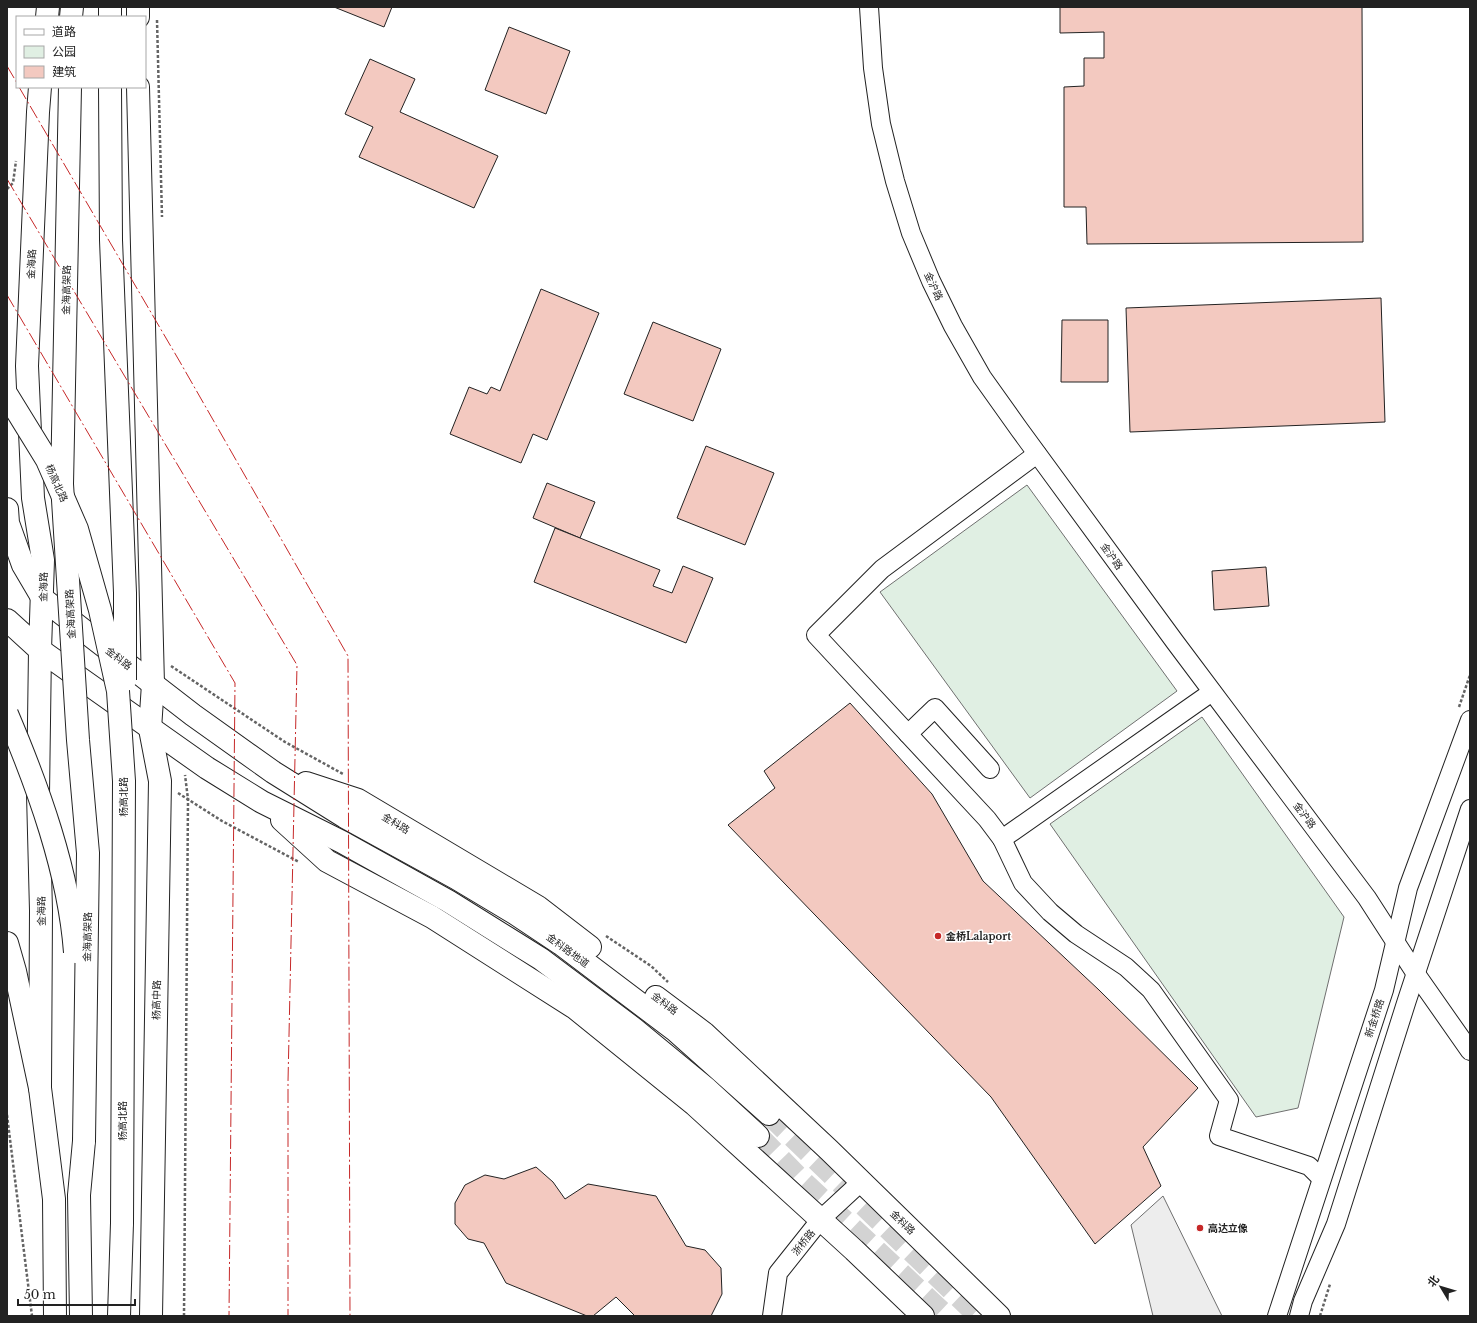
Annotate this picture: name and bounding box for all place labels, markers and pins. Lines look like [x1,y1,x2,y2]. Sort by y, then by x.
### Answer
place label: 金桥Lalaport [945,930,1011,943]
marker: 金桥Lalaport [933,931,943,941]
place label: 高达立像 [1208,1222,1248,1235]
marker: 高达立像 [1195,1223,1205,1233]

